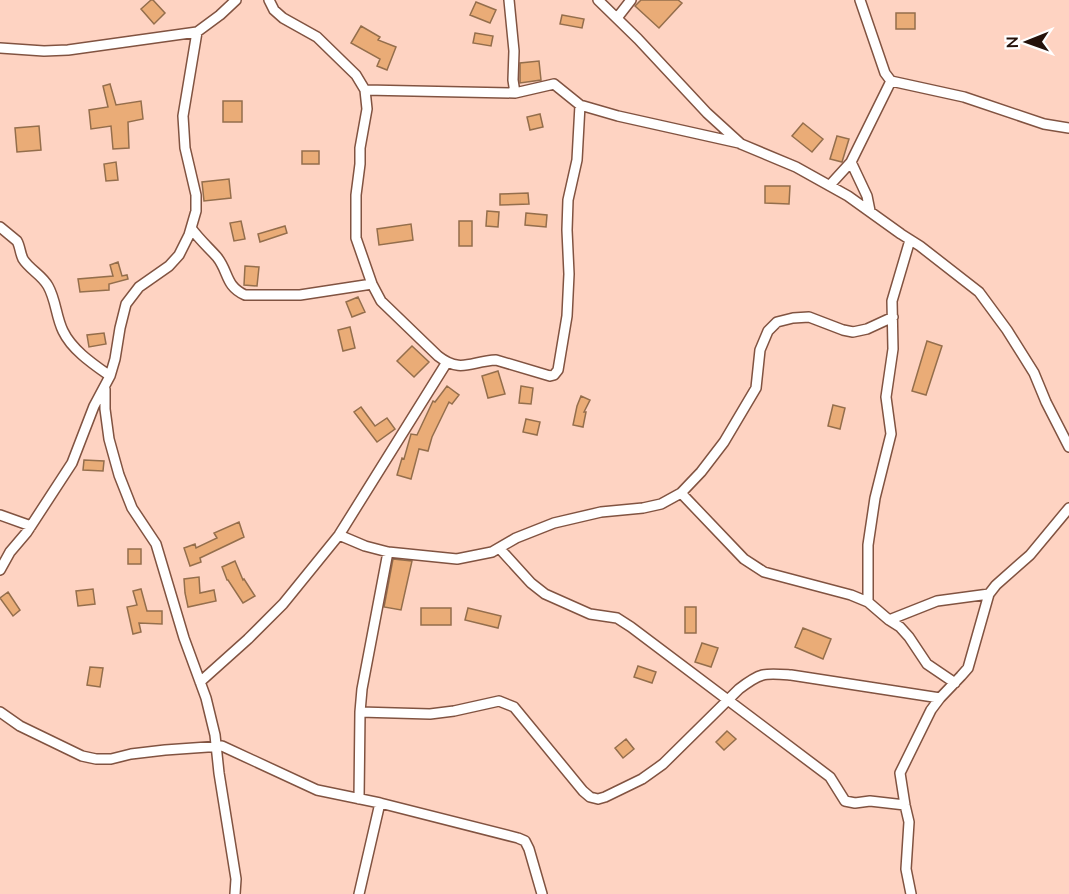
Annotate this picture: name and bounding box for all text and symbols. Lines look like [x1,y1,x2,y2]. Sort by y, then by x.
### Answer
north arrow [997,12,1057,72]
text: N [1002,36,1022,48]

